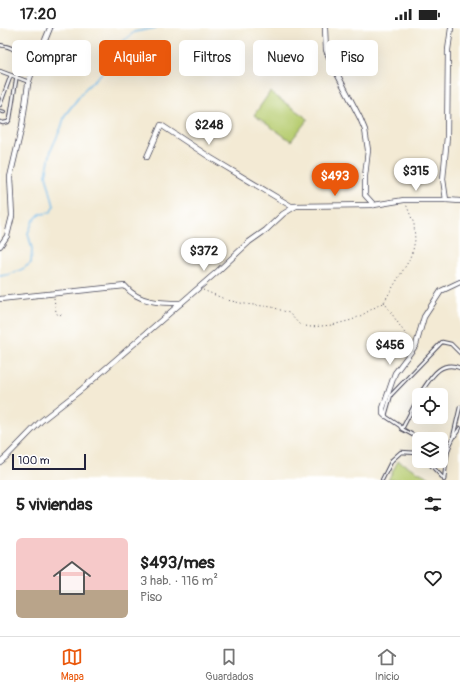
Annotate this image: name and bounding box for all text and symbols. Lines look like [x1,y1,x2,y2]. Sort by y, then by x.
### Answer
text: 17:20 [20,5,56,24]
chip: Comprar [12,40,91,76]
chip: Alquilar [99,40,171,76]
chip: Filtros [179,40,245,76]
chip: Nuevo [253,40,318,76]
chip: Piso [326,40,378,76]
pin: $248 [185,112,233,146]
text: $248 [195,117,223,133]
pin: $315 [392,158,440,192]
pin: $493 [311,163,359,197]
text: $315 [403,163,429,179]
text: $493 [321,168,349,184]
pin: $372 [180,238,228,272]
text: $372 [190,243,218,259]
pin: $456 [366,332,414,366]
text: $456 [375,337,405,353]
map controls [412,388,448,468]
button: locate [412,388,448,424]
button: layers [412,432,448,468]
scale bar [12,452,86,471]
text: 100 m [18,454,49,467]
icon: filters [422,493,444,515]
text: 5 viviendas [16,494,92,515]
text: $493/mes [140,552,215,573]
icon: home [48,554,96,602]
icon: heart [422,567,444,589]
text: 3 hab. · 116 m² [140,573,218,589]
text: Piso [140,589,162,605]
tab: Mapa [61,646,84,683]
tab: Guardados [205,646,253,683]
tab: Inicio [375,646,399,683]

